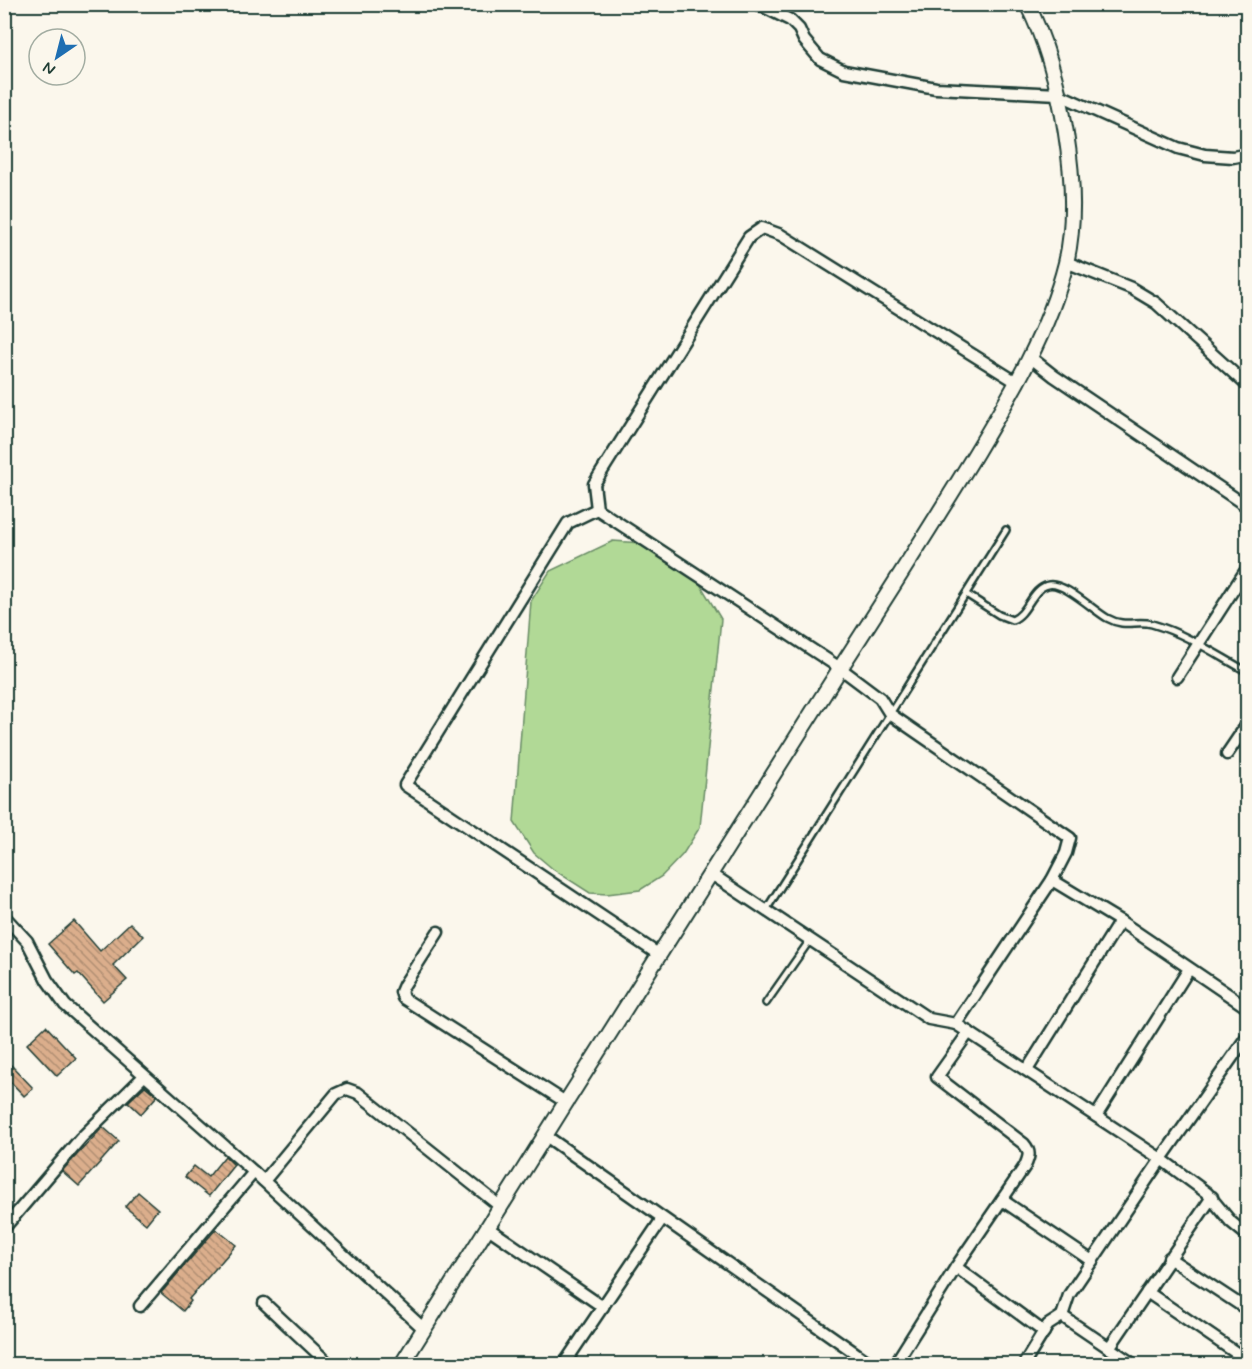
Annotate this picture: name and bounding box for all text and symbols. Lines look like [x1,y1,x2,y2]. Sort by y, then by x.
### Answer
north arrow [27,27,87,87]
text: N [39,56,60,80]

